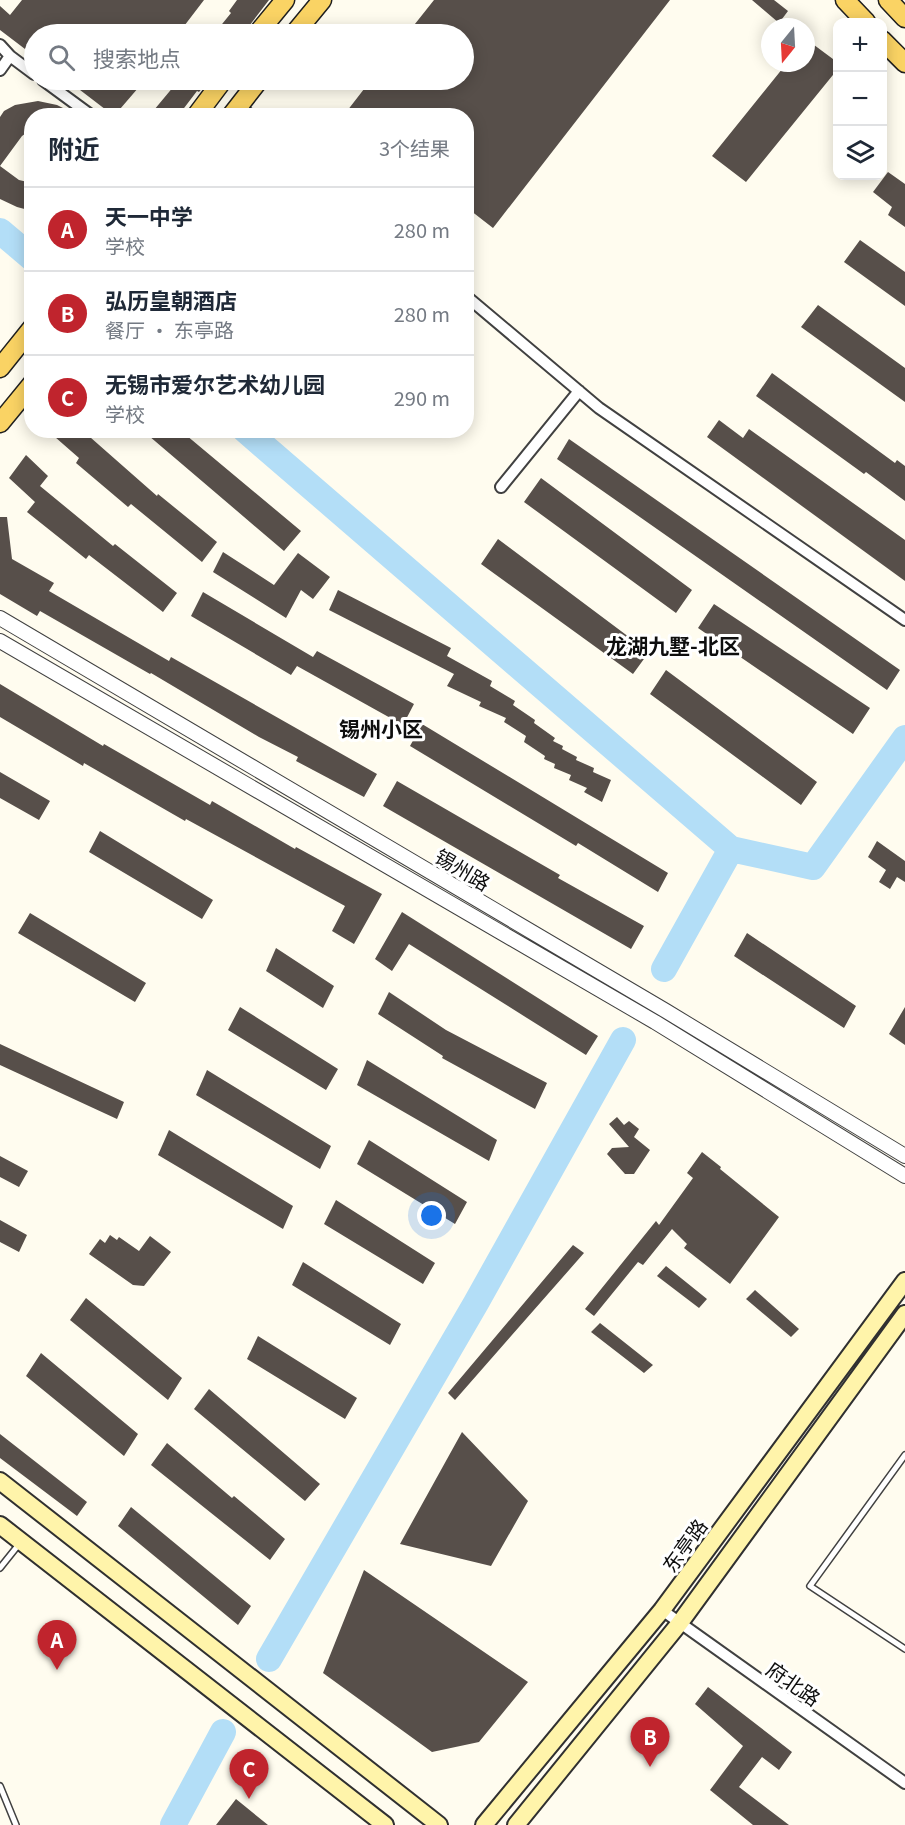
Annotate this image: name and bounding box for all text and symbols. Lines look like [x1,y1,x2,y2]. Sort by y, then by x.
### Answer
north arrow [761,18,815,72]
map controls [833,18,887,180]
button: + [833,18,887,72]
search box [24,24,474,90]
icon: search [45,41,78,74]
text: 搜索地点 [93,41,181,73]
button: − [833,72,887,126]
button: layers [833,126,887,180]
text: 附近 [48,129,100,166]
text: 3个结果 [379,133,450,162]
text: 天一中学 [105,199,193,231]
text: A [61,215,74,244]
text: 280 m [394,215,450,244]
text: 学校 [105,231,145,260]
text: 弘历皇朝酒店 [105,283,237,315]
text: B [61,299,74,328]
text: 280 m [394,299,450,328]
text: 餐厅 · 东亭路 [105,315,234,344]
text: 无锡市爱尔艺术幼儿园 [105,367,325,399]
text: C [61,383,74,412]
text: 290 m [394,383,450,412]
text: 学校 [105,399,145,428]
district label: 龙湖九墅-北区 [606,630,740,660]
district label: 锡州小区 [339,713,423,743]
street label: 锡州路 [430,841,496,897]
your location [417,1201,446,1230]
street label: 东亭路 [655,1512,713,1578]
pin: A [38,1620,76,1670]
street label: 府北路 [761,1654,827,1712]
pin: B [630,1718,670,1767]
pin: C [230,1750,268,1799]

